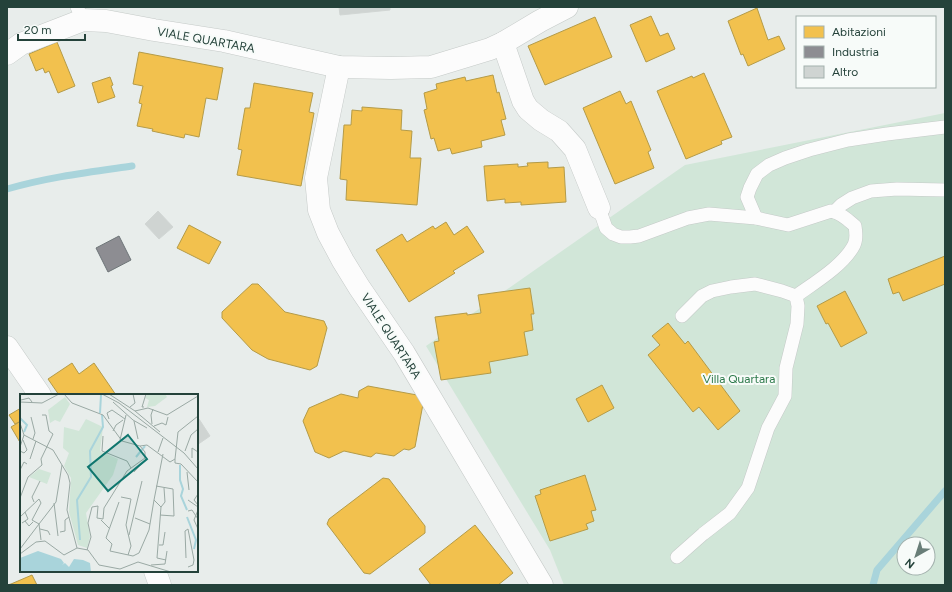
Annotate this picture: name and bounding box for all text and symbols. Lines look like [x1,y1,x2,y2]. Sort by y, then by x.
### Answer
scale bar [18,16,85,42]
legend [796,16,936,88]
text: 20 m [24,23,52,37]
street label: VIALE QUARTARA [156,25,256,55]
text: Abitazioni [832,25,886,39]
text: Industria [832,45,879,59]
text: Altro [832,65,858,79]
street label: VIALE QUARTARA [358,291,424,381]
park label: Villa Quartara [703,372,775,386]
inset map [20,394,198,572]
north arrow [896,536,936,576]
text: N [903,556,917,571]

